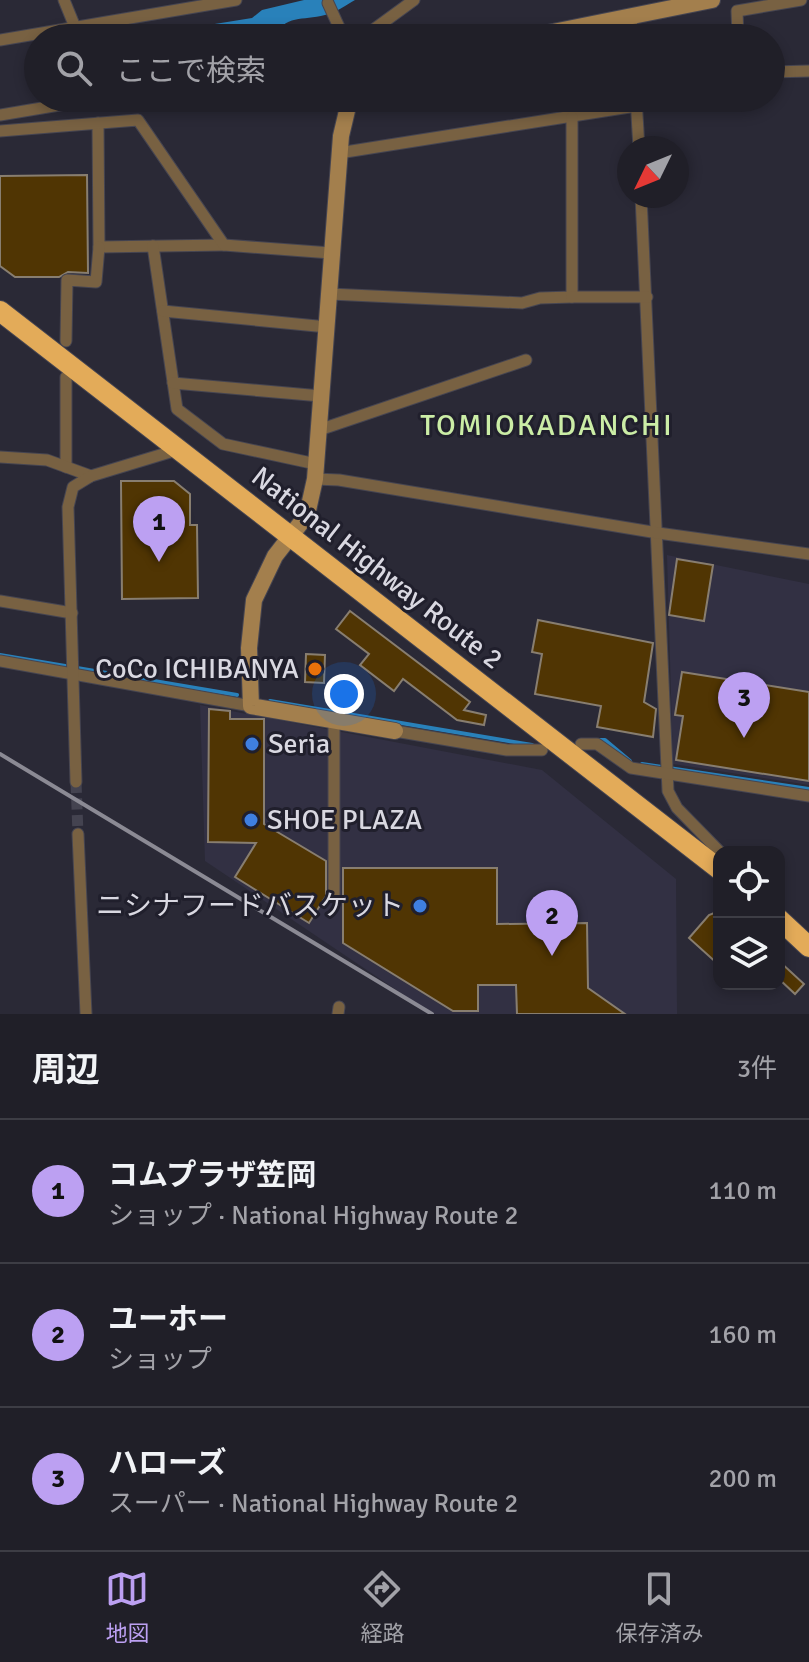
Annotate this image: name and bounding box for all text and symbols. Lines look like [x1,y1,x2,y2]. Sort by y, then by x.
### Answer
search box [24,24,785,112]
icon: search [52,46,96,90]
text: ここで検索 [116,53,266,90]
north arrow [617,136,689,208]
district label: TOMIOKADANCHI [420,407,674,444]
street label: National Highway Route 2 [245,459,509,677]
pin: 1 [133,496,185,562]
place label: CoCo ICHIBANYA [95,652,299,686]
marker: CoCo ICHIBANYA [306,660,324,678]
pin: 3 [718,672,770,738]
your location [324,674,364,714]
place label: Seria [268,727,330,761]
marker: Seria [243,735,261,753]
place label: SHOE PLAZA [267,803,422,837]
marker: SHOE PLAZA [242,811,260,829]
map controls [713,846,785,990]
button: locate [713,846,785,918]
place label: ニシナフードバスケット [96,889,404,923]
pin: 2 [526,890,578,956]
marker: ニシナフードバスケット [411,897,429,915]
button: layers [713,918,785,990]
text: 周辺 [32,1049,100,1091]
text: 3件 [737,1053,777,1085]
text: コムプラザ笠岡 [108,1157,316,1194]
text: 1 [51,1175,65,1207]
text: 110 m [708,1175,777,1207]
text: ショップ · National Highway Route 2 [108,1200,519,1232]
text: ユーホー [108,1301,228,1338]
text: 2 [51,1319,65,1351]
text: 160 m [708,1319,777,1351]
text: ショップ [108,1344,212,1376]
text: ハローズ [108,1445,227,1482]
text: 3 [51,1463,65,1495]
text: 200 m [708,1463,777,1495]
text: スーパー · National Highway Route 2 [108,1488,518,1520]
tab: 地図 [105,1567,150,1647]
tab: 経路 [360,1567,405,1647]
tab: 保存済み [615,1567,704,1647]

